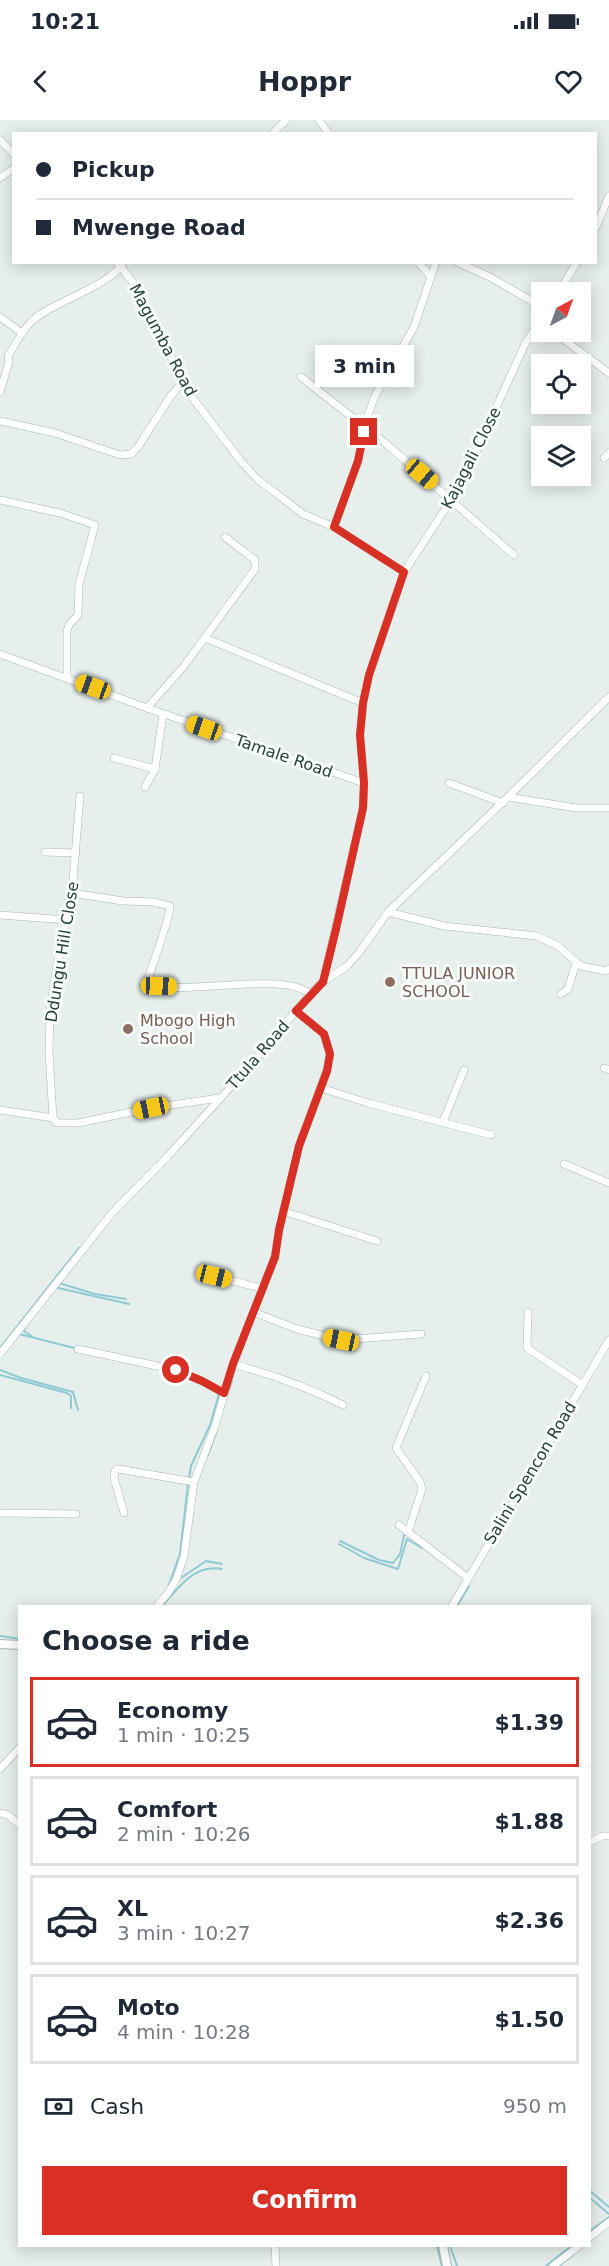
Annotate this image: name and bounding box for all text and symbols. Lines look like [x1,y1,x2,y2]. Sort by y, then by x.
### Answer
text: 10:21 [30,9,100,34]
icon: back [24,65,57,98]
icon: heart [552,65,585,98]
text: Hoppr [258,66,351,97]
text: Pickup [72,157,155,182]
text: Mwenge Road [72,215,246,240]
street label: Magumba Road [125,280,201,400]
north arrow [531,282,591,342]
map controls [531,282,591,486]
callout: 3 min [314,345,413,387]
text: 3 min [333,354,396,378]
button: locate [531,354,591,414]
street label: Kajagali Close [437,404,505,512]
route end [350,418,377,445]
button: layers [531,426,591,486]
car [402,456,442,492]
car [73,672,113,702]
car [184,714,224,742]
street label: Tamale Road [232,730,335,782]
street label: Ddungu Hill Close [41,880,83,1024]
place label: TTULA JUNIOR SCHOOL [401,964,515,1001]
marker: TTULA JUNIOR SCHOOL [383,975,397,989]
car [141,976,177,996]
place label: Mbogo High School [140,1011,236,1048]
street label: Ttula Road [222,1016,293,1094]
marker: Mbogo High School [121,1022,135,1036]
car [132,1095,170,1121]
car [194,1263,234,1289]
car [322,1327,360,1353]
route start [162,1356,189,1383]
street label: Salini Spencon Road [480,1398,580,1548]
text: Choose a ride [42,1625,250,1656]
icon: car [45,1695,99,1749]
text: Economy [117,1698,228,1723]
text: $1.39 [494,1710,564,1735]
text: 1 min · 10:25 [117,1723,251,1747]
icon: car [45,1794,99,1848]
text: Comfort [117,1797,217,1822]
text: $1.88 [494,1809,564,1834]
text: 2 min · 10:26 [117,1822,251,1846]
icon: car [45,1893,99,1947]
text: XL [117,1896,148,1921]
text: $2.36 [494,1908,564,1933]
text: 3 min · 10:27 [117,1921,251,1945]
icon: car [45,1992,99,2046]
text: Moto [117,1995,180,2020]
text: $1.50 [494,2007,564,2032]
text: 4 min · 10:28 [117,2020,251,2044]
icon: cash [42,2090,75,2123]
text: Cash [90,2094,144,2119]
text: 950 m [503,2094,567,2118]
button: Confirm [42,2166,567,2235]

